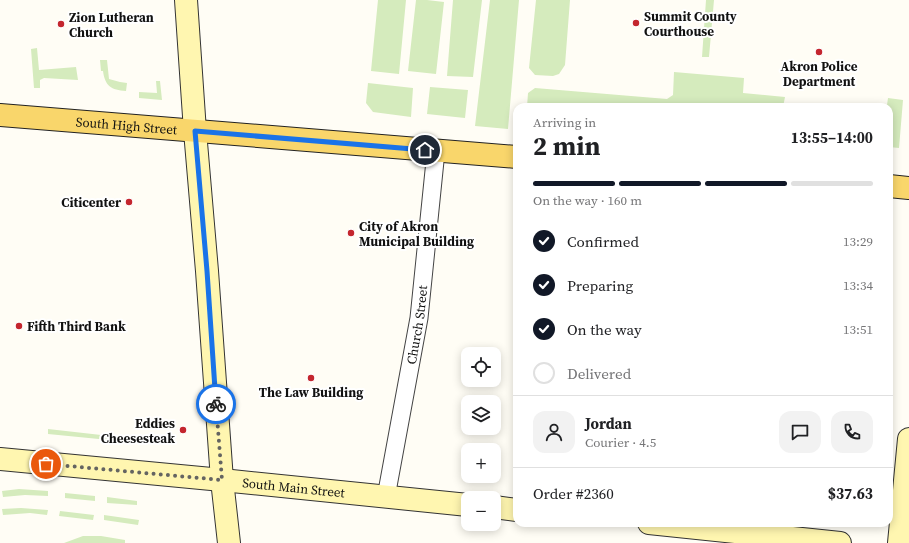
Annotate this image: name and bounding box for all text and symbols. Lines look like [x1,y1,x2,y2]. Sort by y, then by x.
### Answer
place label: Summit County Courthouse [644,8,737,40]
place label: Zion Lutheran Church [69,9,154,41]
marker: Summit County Courthouse [631,18,641,28]
marker: Zion Lutheran Church [56,19,66,29]
marker: Akron Police Department [814,47,824,57]
place label: Akron Police Department [780,58,858,90]
street label: South High Street [75,113,179,138]
text: Arriving in [533,114,596,131]
text: 13:55–14:00 [791,127,873,148]
text: 2 min [533,128,600,164]
pin [408,133,442,167]
icon: home [414,139,436,161]
text: On the way · 160 m [533,192,642,209]
place label: Citicenter [61,194,122,211]
marker: Citicenter [124,197,134,207]
place label: City of Akron Municipal Building [359,218,474,250]
marker: City of Akron Municipal Building [346,228,356,238]
icon: check [533,230,555,252]
text: Confirmed [567,231,639,252]
text: 13:29 [843,233,873,250]
icon: check [533,274,555,296]
text: Preparing [567,275,633,296]
text: 13:34 [843,277,873,294]
street label: Church Street [402,284,431,366]
place label: Fifth Third Bank [27,318,126,335]
icon: check [533,318,555,340]
text: On the way [567,319,642,340]
marker: Fifth Third Bank [14,321,24,331]
text: 13:51 [843,321,873,338]
map controls [461,347,501,531]
button: locate [461,347,501,387]
text: Delivered [567,363,631,384]
marker: The Law Building [306,373,316,383]
courier [196,384,236,424]
place label: The Law Building [259,384,363,401]
icon: bike [205,393,227,415]
button: layers [461,395,501,435]
button: person [533,411,575,453]
button: chat [779,411,821,453]
button: phone [831,411,873,453]
text: Jordan [585,413,632,434]
place label: Eddies Cheesesteak [101,415,175,447]
marker: Eddies Cheesesteak [178,425,188,435]
text: Courier · 4.5 [585,434,656,451]
button: + [461,443,501,483]
pin [29,447,63,481]
icon: bag [35,453,57,475]
street label: South Main Street [242,474,346,501]
text: Order #2360 [533,483,614,504]
text: $37.63 [828,483,873,504]
button: − [461,491,501,531]

